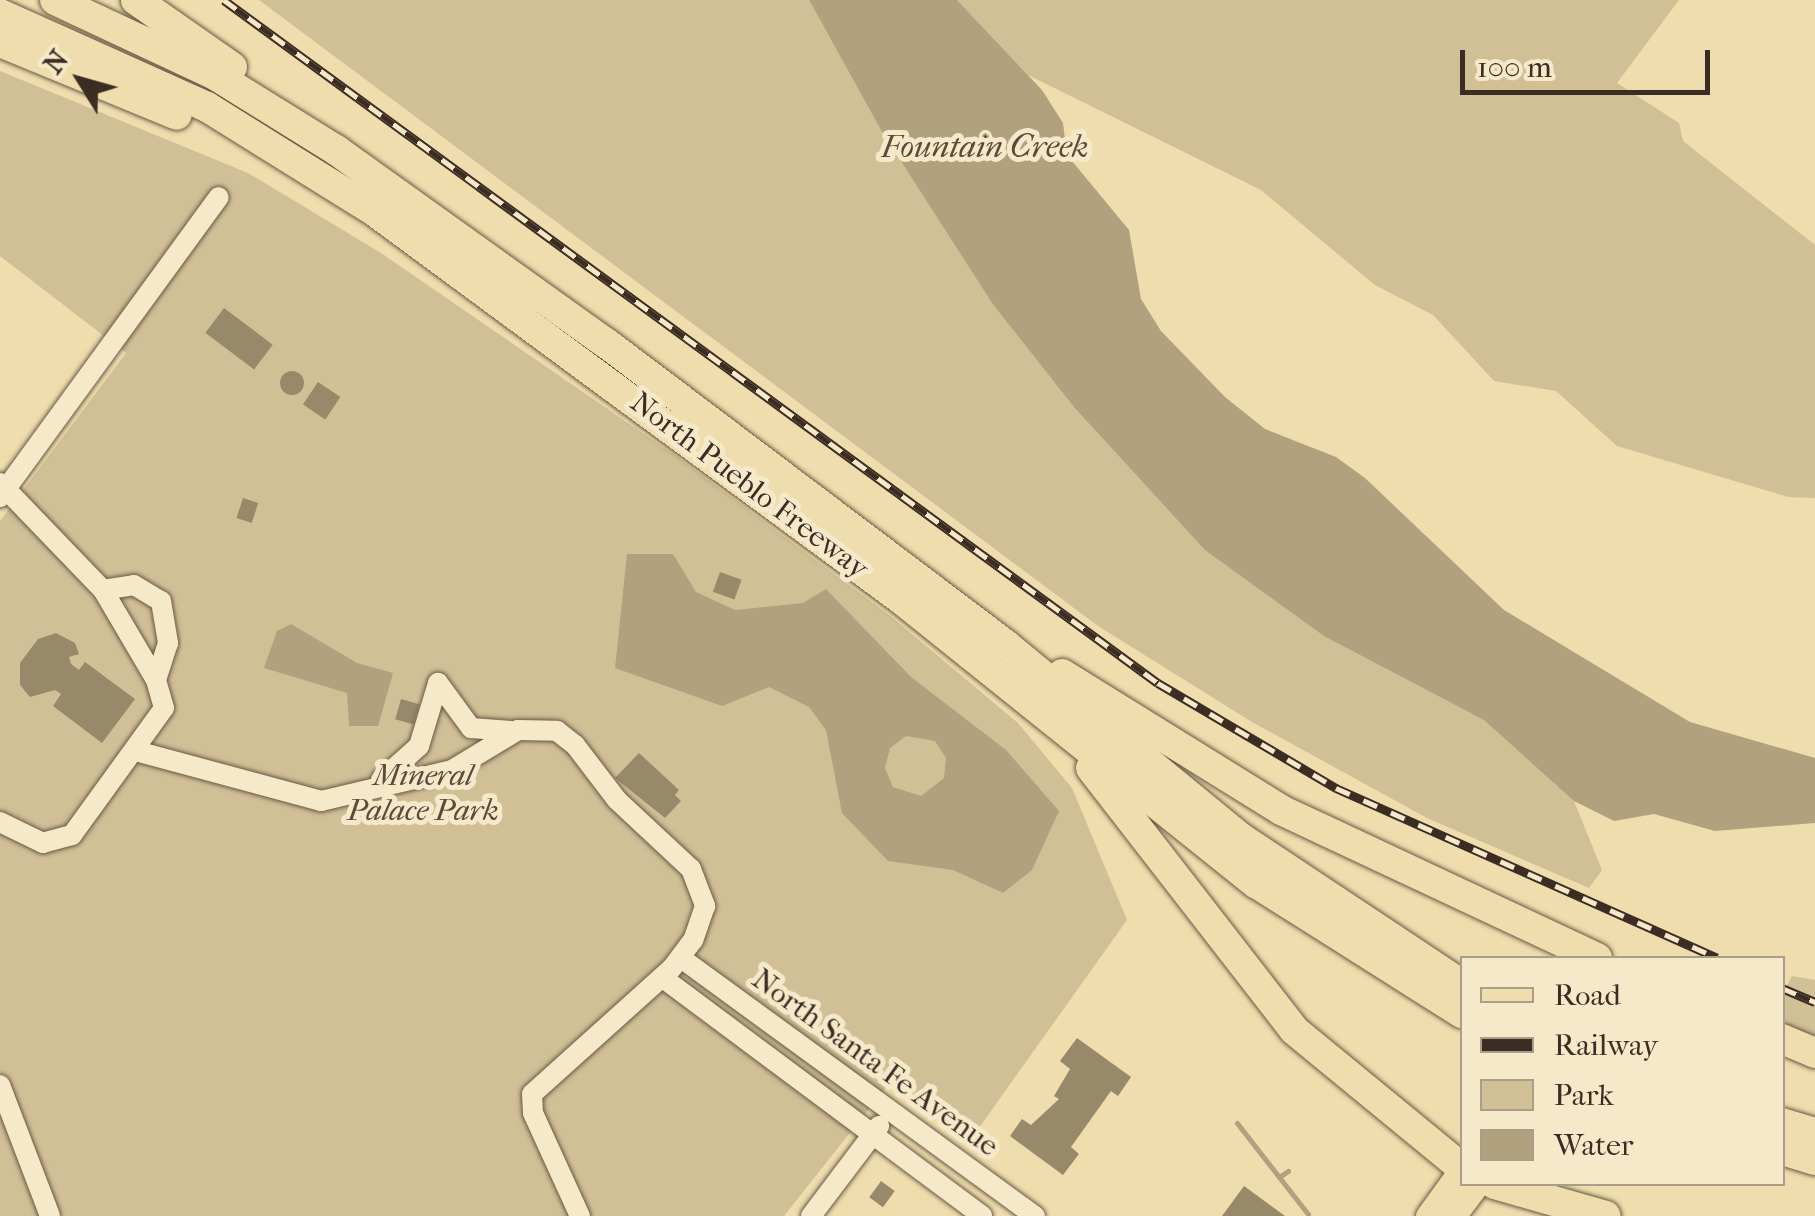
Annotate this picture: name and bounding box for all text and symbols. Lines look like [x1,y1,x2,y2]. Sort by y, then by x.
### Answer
north arrow [30,30,130,130]
scale bar [1465,30,1715,92]
text: N [36,43,75,80]
text: 100 m [1477,50,1552,85]
water label: Fountain Creek [881,128,1089,166]
street label: North Pueblo Freeway [623,385,875,587]
park label: Mineral Palace Park [347,758,499,828]
legend [1460,956,1785,1186]
street label: North Santa Fe Avenue [745,962,1005,1164]
text: Road [1554,978,1621,1013]
text: Railway [1554,1028,1658,1063]
text: Park [1554,1078,1614,1113]
text: Water [1554,1128,1634,1163]

